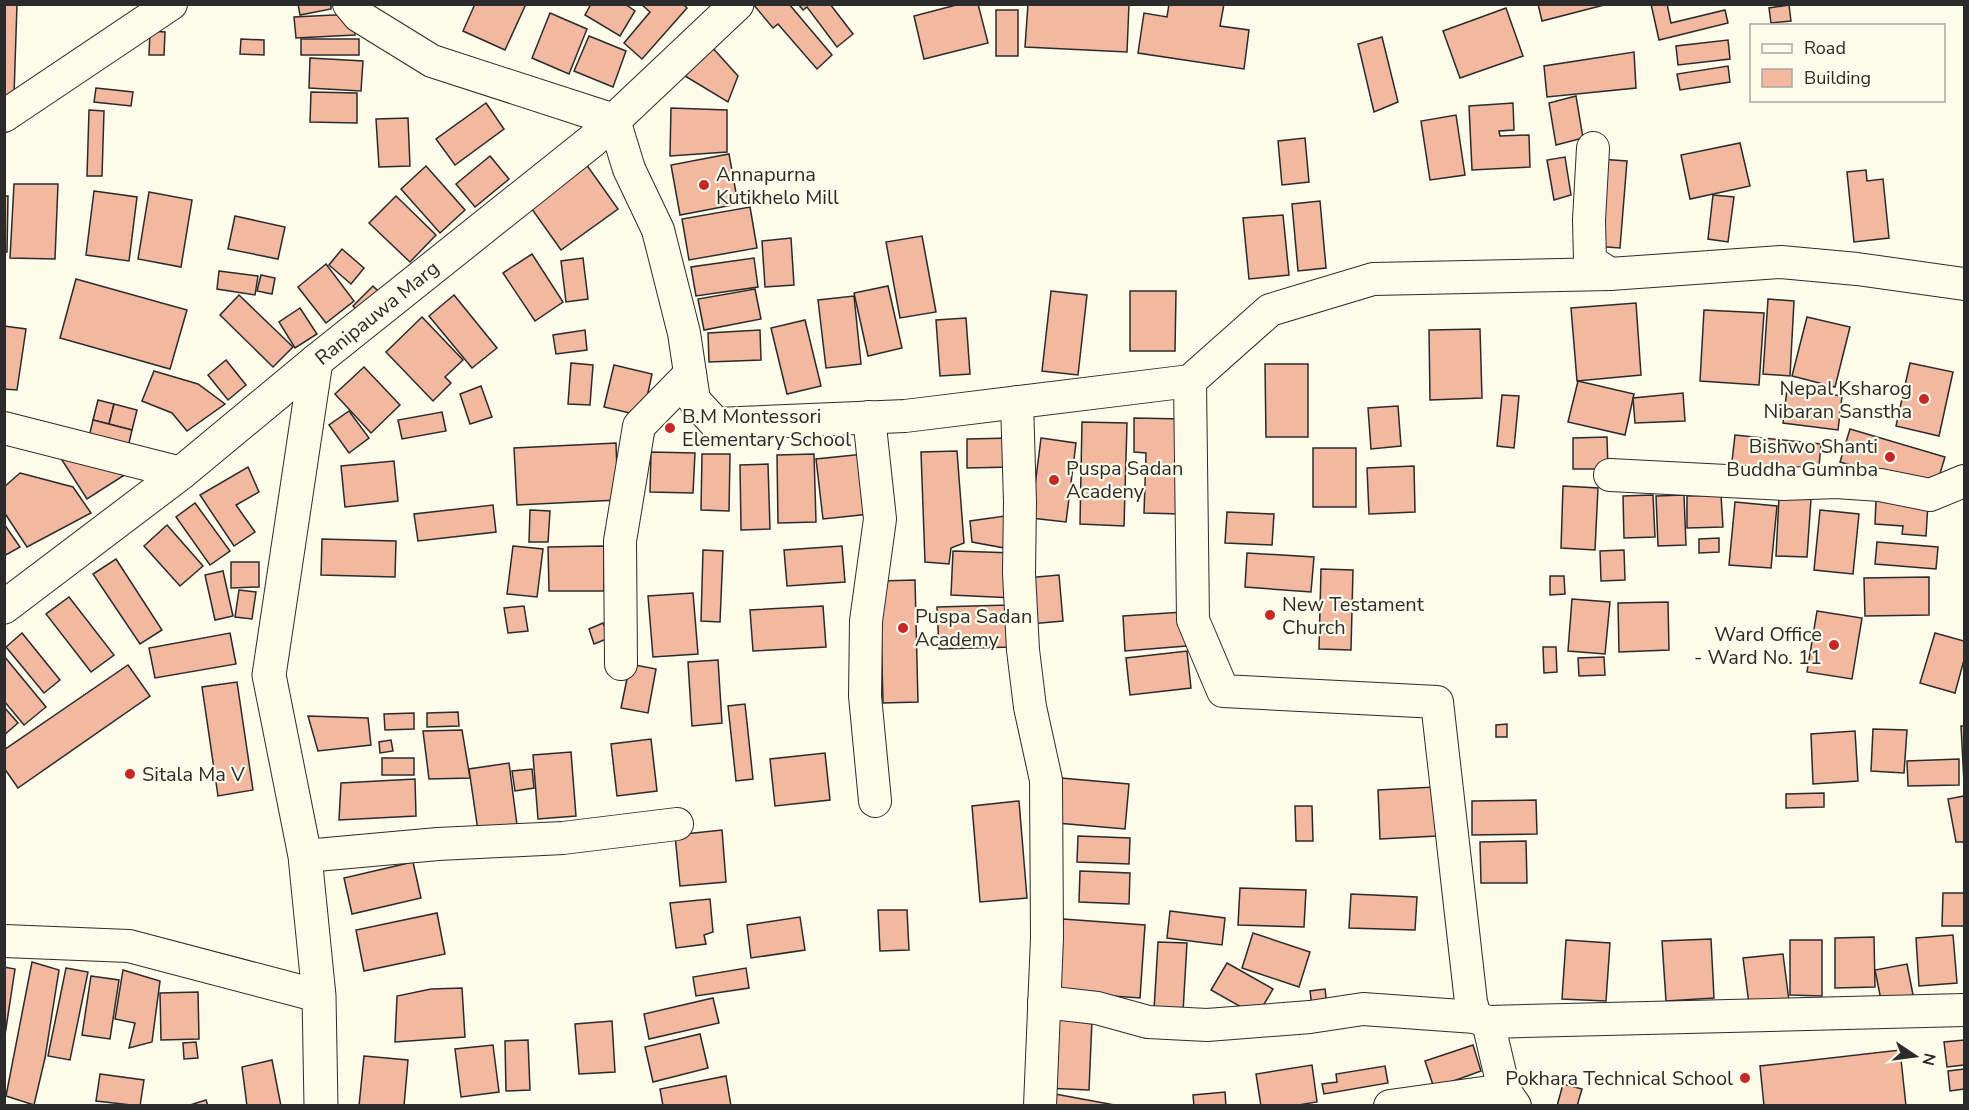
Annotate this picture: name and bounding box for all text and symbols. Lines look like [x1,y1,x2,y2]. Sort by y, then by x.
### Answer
legend [1750,24,1945,102]
text: Road [1804,36,1846,60]
text: Building [1804,66,1871,90]
place label: Annapurna Kutikhelo Mill [716,161,839,211]
marker: Annapurna Kutikhelo Mill [697,178,711,192]
street label: Ranipauwa Marg [309,255,445,371]
place label: Nepal Ksharog Nibaran Sanstha [1763,375,1912,425]
marker: Nepal Ksharog Nibaran Sanstha [1917,392,1931,406]
place label: B.M Montessori Elementary School [682,403,851,453]
marker: B.M Montessori Elementary School [663,421,677,435]
place label: Bishwo Shanti Buddha Gumnba [1726,433,1878,483]
marker: Bishwo Shanti Buddha Gumnba [1883,450,1897,464]
place label: Puspa Sadan Acadeny [1066,455,1183,505]
marker: Puspa Sadan Acadeny [1047,473,1061,487]
place label: New Testament Church [1282,591,1425,641]
place label: Puspa Sadan Academy [915,603,1032,653]
marker: New Testament Church [1263,608,1277,622]
marker: Puspa Sadan Academy [896,621,910,635]
place label: Ward Office - Ward No. 11 [1694,621,1822,671]
marker: Ward Office - Ward No. 11 [1827,638,1841,652]
place label: Sitala Ma V [142,761,245,788]
marker: Sitala Ma V [123,767,137,781]
north arrow [1885,1026,1945,1086]
text: N [1917,1051,1941,1067]
place label: Pokhara Technical School [1505,1065,1733,1092]
marker: Pokhara Technical School [1738,1071,1752,1085]

